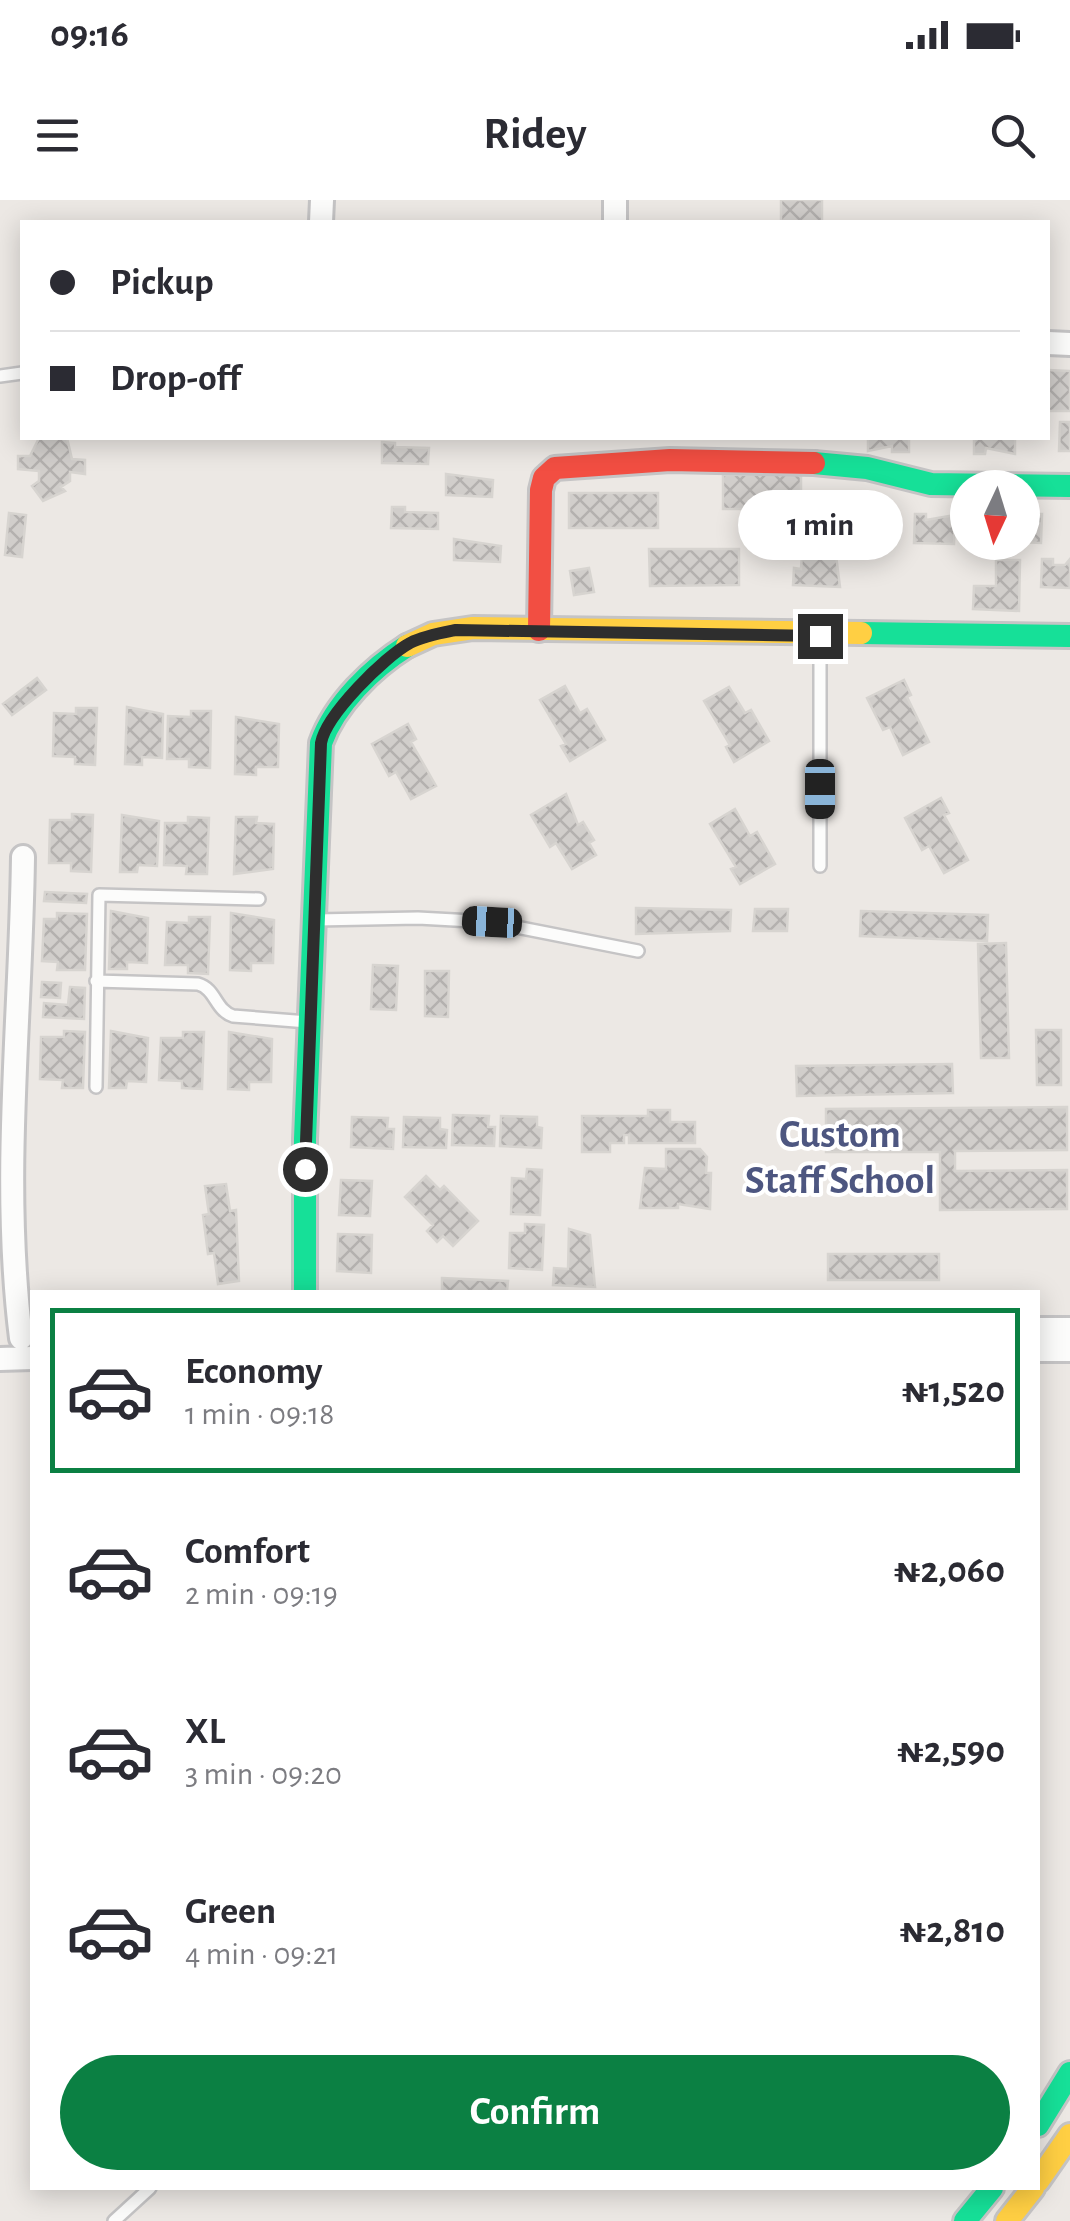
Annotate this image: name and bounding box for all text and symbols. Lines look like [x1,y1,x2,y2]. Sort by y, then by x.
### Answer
text: 09:16 [50,16,129,54]
icon: menu [30,108,85,163]
icon: search [985,108,1040,163]
text: Ridey [483,112,587,157]
text: Pickup [110,264,214,302]
text: Drop-off [110,360,241,398]
north arrow [950,470,1040,560]
map controls [950,470,1040,560]
callout: 1 min [738,491,902,561]
text: 1 min [787,509,854,541]
route end [798,614,843,659]
car [805,759,835,819]
car [461,905,523,939]
district label: Custom Staff School [745,1115,935,1201]
route start [283,1147,328,1192]
icon: car [65,1346,155,1436]
text: Economy [185,1353,323,1391]
text: ₦1,520 [902,1372,1005,1410]
text: 1 min · 09:18 [185,1398,334,1430]
icon: car [65,1526,155,1616]
text: Comfort [185,1533,310,1571]
text: ₦2,060 [894,1552,1005,1590]
text: 2 min · 09:19 [185,1578,338,1610]
icon: car [65,1706,155,1796]
text: XL [185,1713,225,1751]
text: ₦2,590 [897,1732,1005,1770]
text: 3 min · 09:20 [185,1758,342,1790]
icon: car [65,1886,155,1976]
text: Green [185,1893,276,1931]
text: ₦2,810 [899,1912,1005,1950]
text: 4 min · 09:21 [185,1938,338,1970]
button: Confirm [60,2055,1010,2170]

